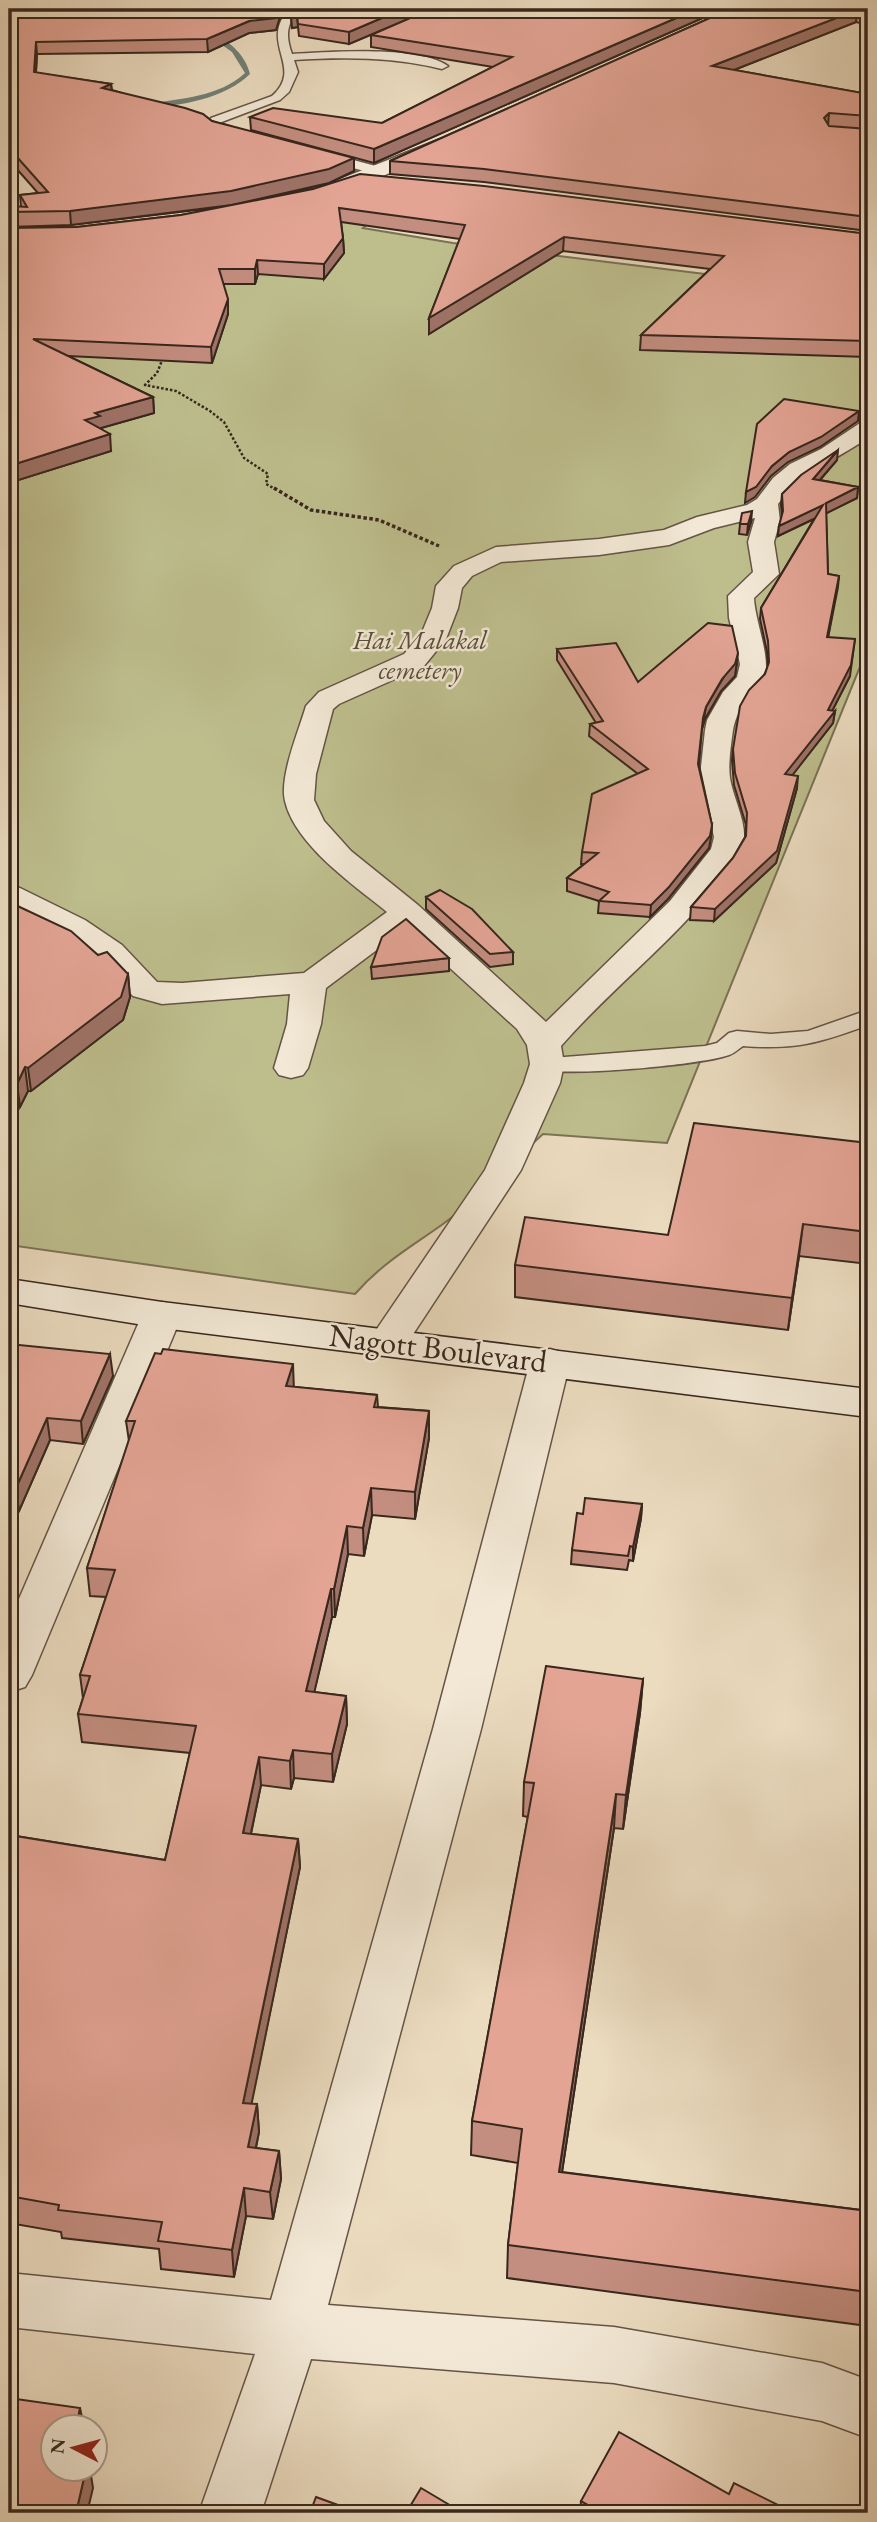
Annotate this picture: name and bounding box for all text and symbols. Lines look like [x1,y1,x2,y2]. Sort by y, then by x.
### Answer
park label: Hai Malakal cemetery [352,623,487,687]
street label: Nagott Boulevard [327,1314,550,1382]
north arrow [38,2414,108,2484]
text: N [44,2437,71,2455]

